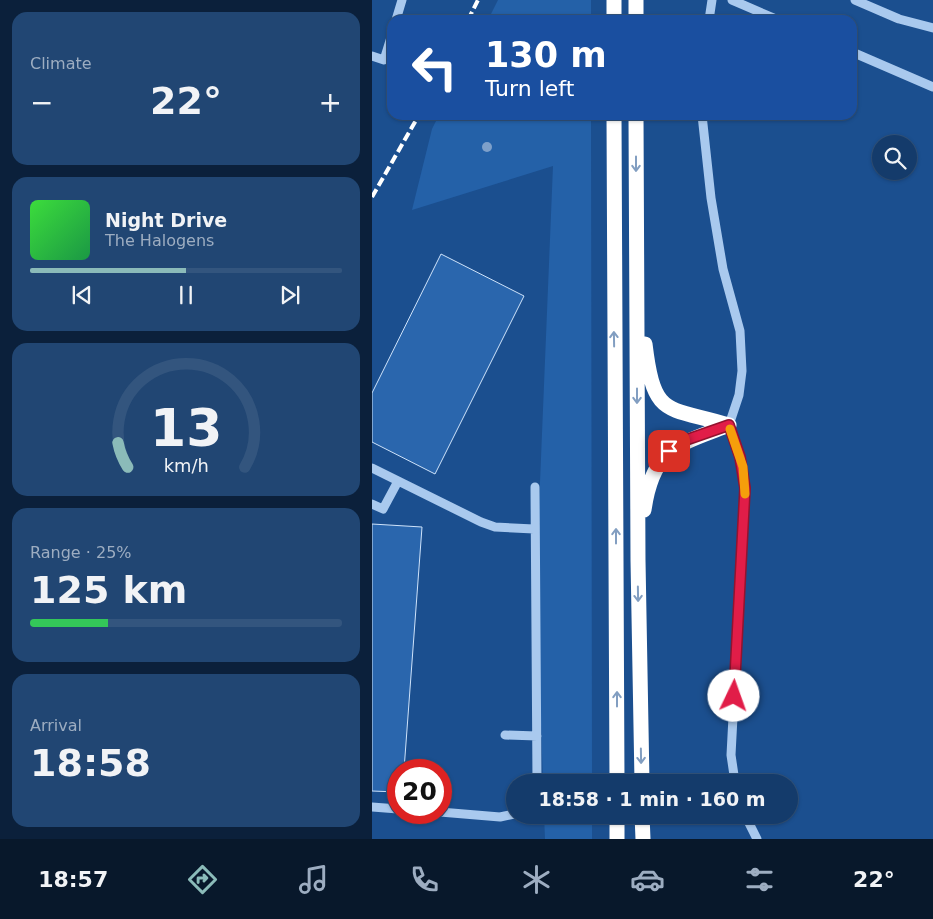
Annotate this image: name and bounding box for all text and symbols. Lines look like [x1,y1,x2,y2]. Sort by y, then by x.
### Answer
icon: left [402,35,467,100]
text: 130 m [485,35,607,75]
text: Climate [30,54,92,73]
text: Turn left [485,76,574,101]
text: 22° [150,79,222,123]
text: − [30,86,53,119]
text: + [319,86,342,119]
map controls [872,135,917,180]
button: search [872,135,917,180]
one-way arrow [631,155,641,171]
text: Night Drive [105,209,227,231]
text: The Halogens [105,231,214,250]
icon: previous [68,281,96,309]
icon: pause [172,281,200,309]
icon: next [276,281,304,309]
one-way arrow [609,331,619,348]
one-way arrow [632,388,642,404]
text: 13 [150,398,222,458]
pin [648,430,690,472]
icon: arrive [655,437,683,465]
text: km/h [163,455,209,476]
one-way arrow [611,529,621,545]
text: Range · 25% [30,543,132,562]
text: 125 km [30,568,187,612]
one-way arrow [634,585,643,601]
position arrow [707,669,759,721]
one-way arrow [612,691,622,708]
text: Arrival [30,716,82,735]
text: 18:58 [30,741,151,785]
one-way arrow [637,748,646,764]
speed limit sign: 20 [387,759,452,824]
text: 18:58 · 1 min · 160 m [538,788,766,810]
icon: directions [185,862,220,897]
icon: music [296,862,331,897]
icon: phone [407,862,442,897]
icon: climate [519,862,554,897]
icon: car [630,862,665,897]
icon: filters [742,862,777,897]
text: 18:57 [38,867,108,892]
text: 22° [853,867,895,892]

